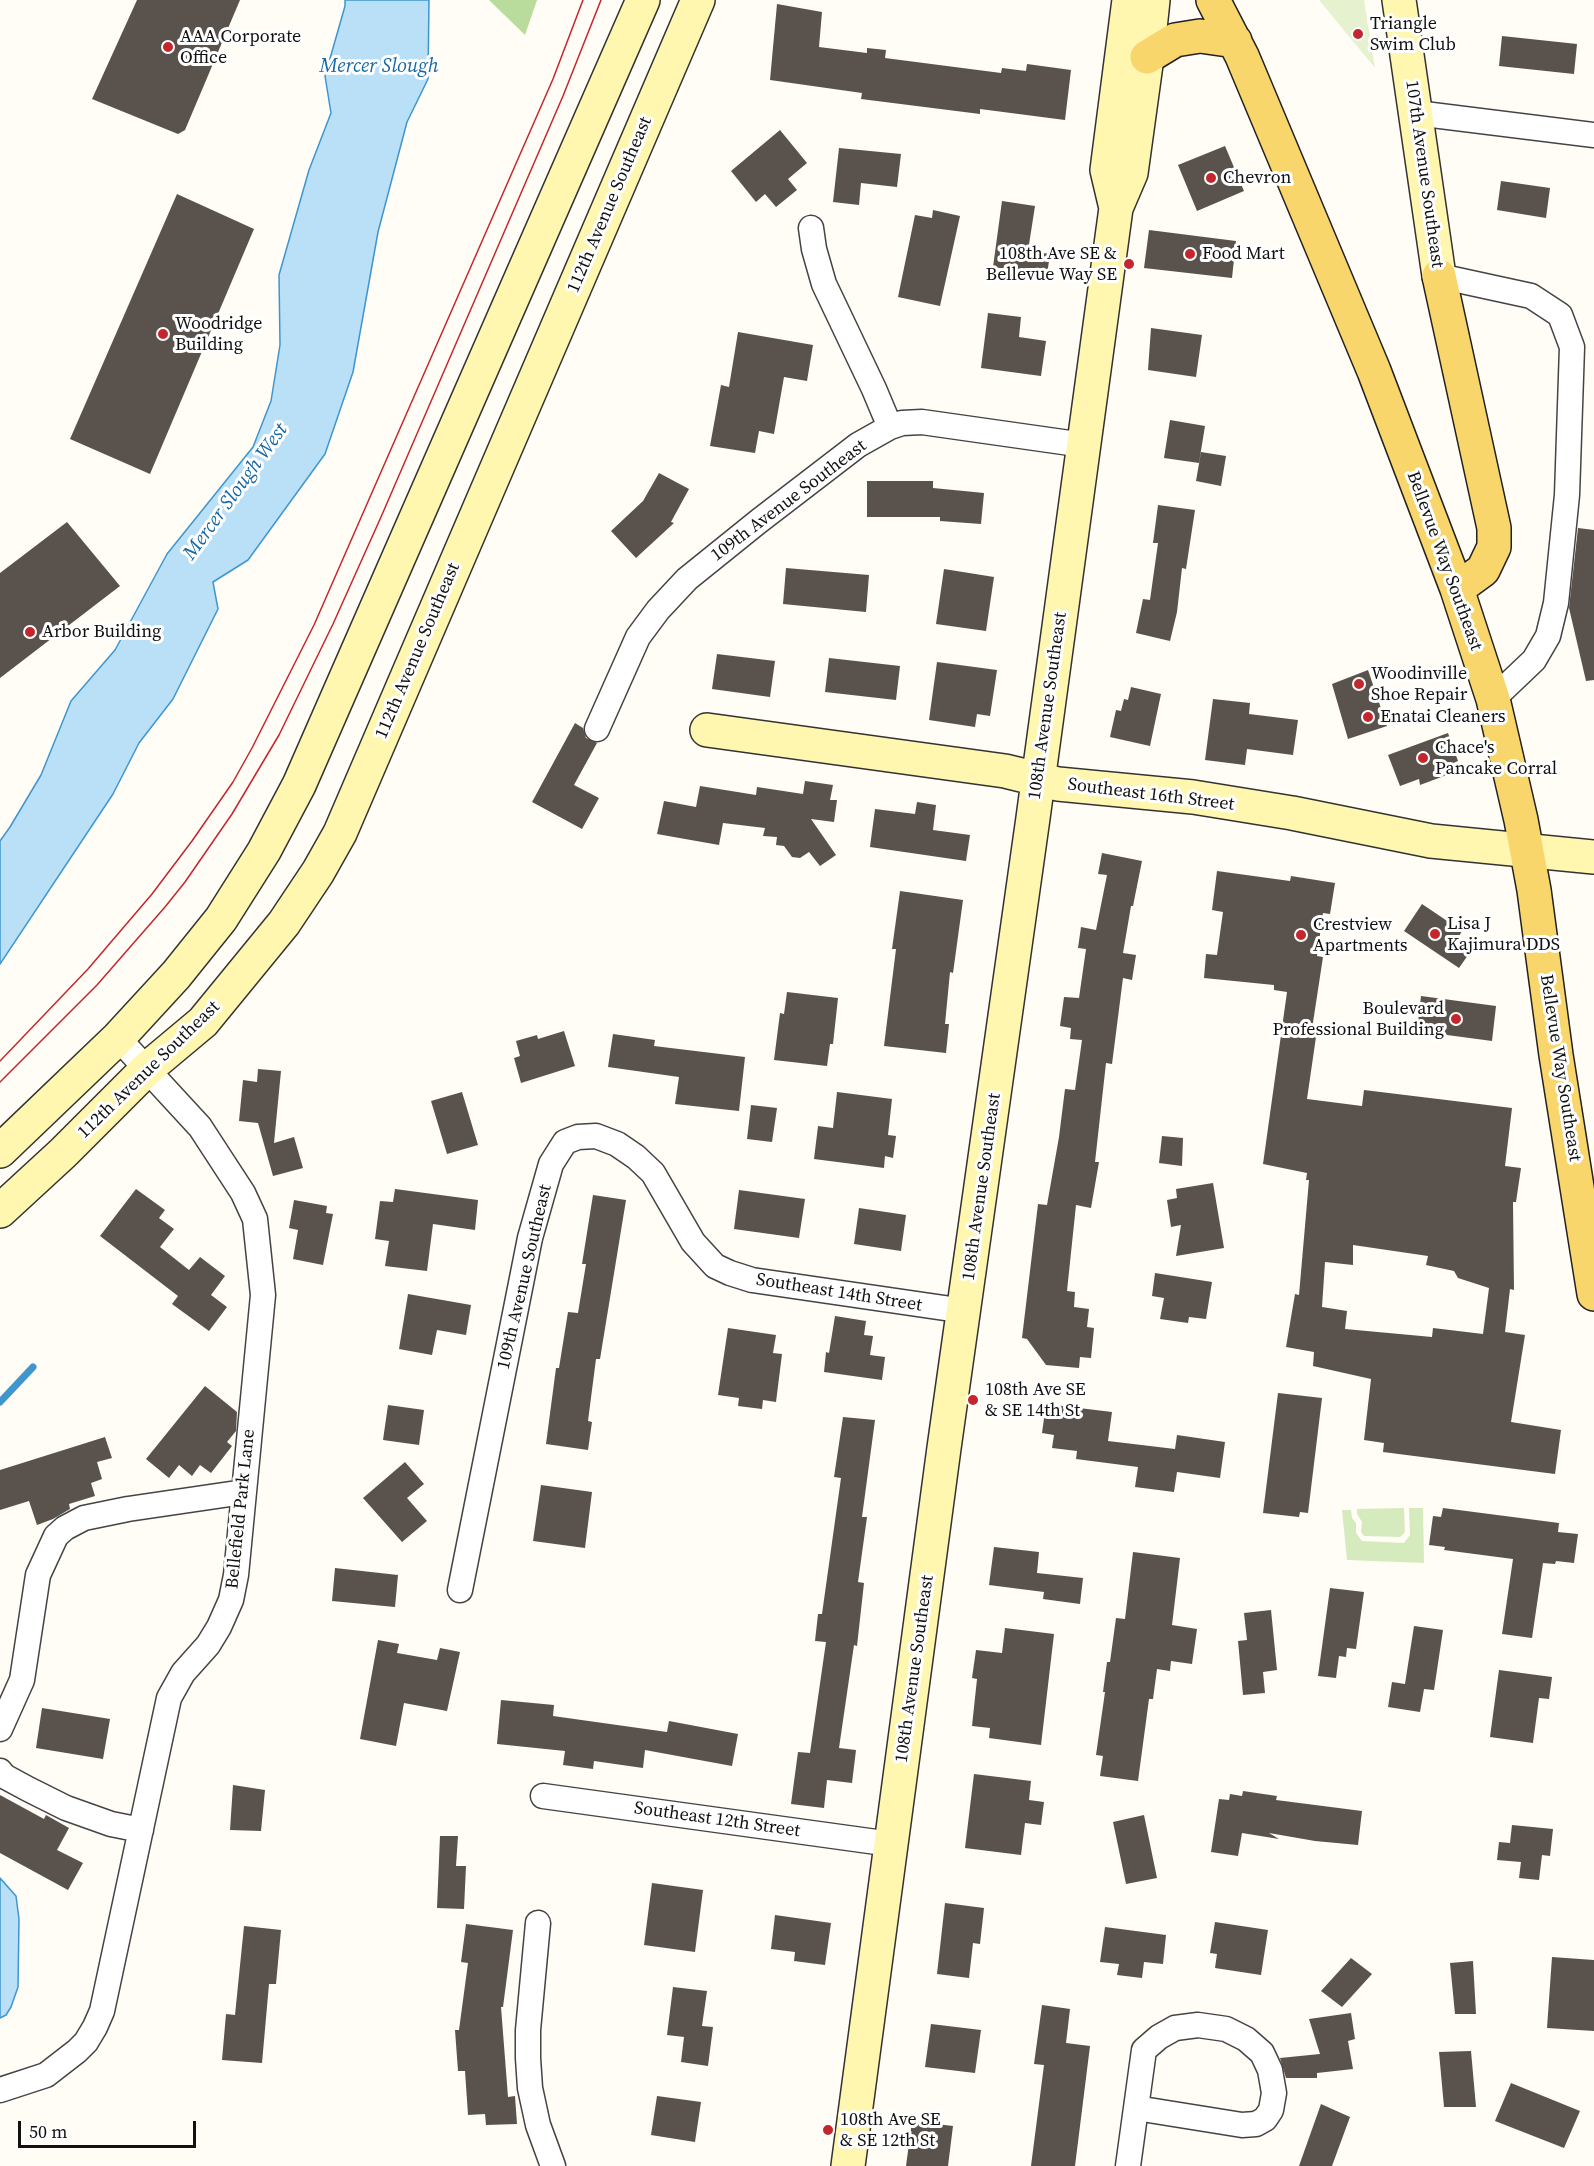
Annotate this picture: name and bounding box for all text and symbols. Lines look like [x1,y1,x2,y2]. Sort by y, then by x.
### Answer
place label: Triangle Swim Club [1370,13,1456,56]
place label: AAA Corporate Office [180,26,301,68]
marker: Triangle Swim Club [1351,27,1365,41]
marker: AAA Corporate Office [161,40,175,54]
water label: Mercer Slough [319,55,439,79]
street label: 107th Avenue Southeast [1400,79,1448,269]
street label: 112th Avenue Southeast [563,114,657,296]
place label: Chevron [1223,167,1291,189]
marker: Chevron [1204,171,1218,185]
place label: 108th Ave SE & Bellevue Way SE [986,243,1117,286]
place label: Food Mart [1202,243,1285,265]
marker: Food Mart [1183,247,1197,261]
marker: 108th Ave SE & Bellevue Way SE [1122,257,1136,271]
place label: Woodridge Building [175,313,262,356]
marker: Woodridge Building [156,327,170,341]
water label: Mercer Slough West [178,419,294,565]
street label: 109th Avenue Southeast [707,435,871,567]
street label: Bellevue Way Southeast [1401,468,1487,654]
street label: 112th Avenue Southeast [371,560,465,742]
street label: 108th Avenue Southeast [1024,611,1072,801]
place label: Arbor Building [42,621,161,643]
marker: Arbor Building [23,625,37,639]
place label: Woodinville Shoe Repair [1371,663,1467,706]
marker: Woodinville Shoe Repair [1352,677,1366,691]
place label: Enatai Cleaners [1380,706,1506,728]
marker: Enatai Cleaners [1361,710,1375,724]
place label: Chace's Pancake Corral [1435,737,1557,780]
marker: Chace's Pancake Corral [1416,751,1430,765]
street label: Southeast 16th Street [1067,774,1235,816]
place label: Lisa J Kajimura DDS [1447,913,1560,956]
place label: Crestview Apartments [1313,914,1408,956]
marker: Lisa J Kajimura DDS [1428,927,1442,941]
marker: Crestview Apartments [1294,928,1308,942]
street label: Bellevue Way Southeast [1535,973,1585,1163]
street label: 112th Avenue Southeast [74,997,224,1143]
place label: Boulevard Professional Building [1272,998,1444,1040]
marker: Boulevard Professional Building [1449,1012,1463,1026]
street label: 108th Avenue Southeast [958,1092,1006,1282]
street label: 109th Avenue Southeast [493,1182,557,1372]
street label: Southeast 14th Street [755,1269,923,1317]
place label: 108th Ave SE & SE 14th St [985,1379,1086,1422]
marker: 108th Ave SE & SE 14th St [966,1393,980,1407]
street label: Bellefield Park Lane [222,1428,260,1590]
street label: 108th Avenue Southeast [891,1574,939,1764]
street label: Southeast 12th Street [633,1798,801,1842]
scale bar [21,2109,200,2147]
place label: 108th Ave SE & SE 12th St [840,2109,941,2152]
text: 50 m [29,2119,67,2144]
marker: 108th Ave SE & SE 12th St [821,2123,835,2137]

